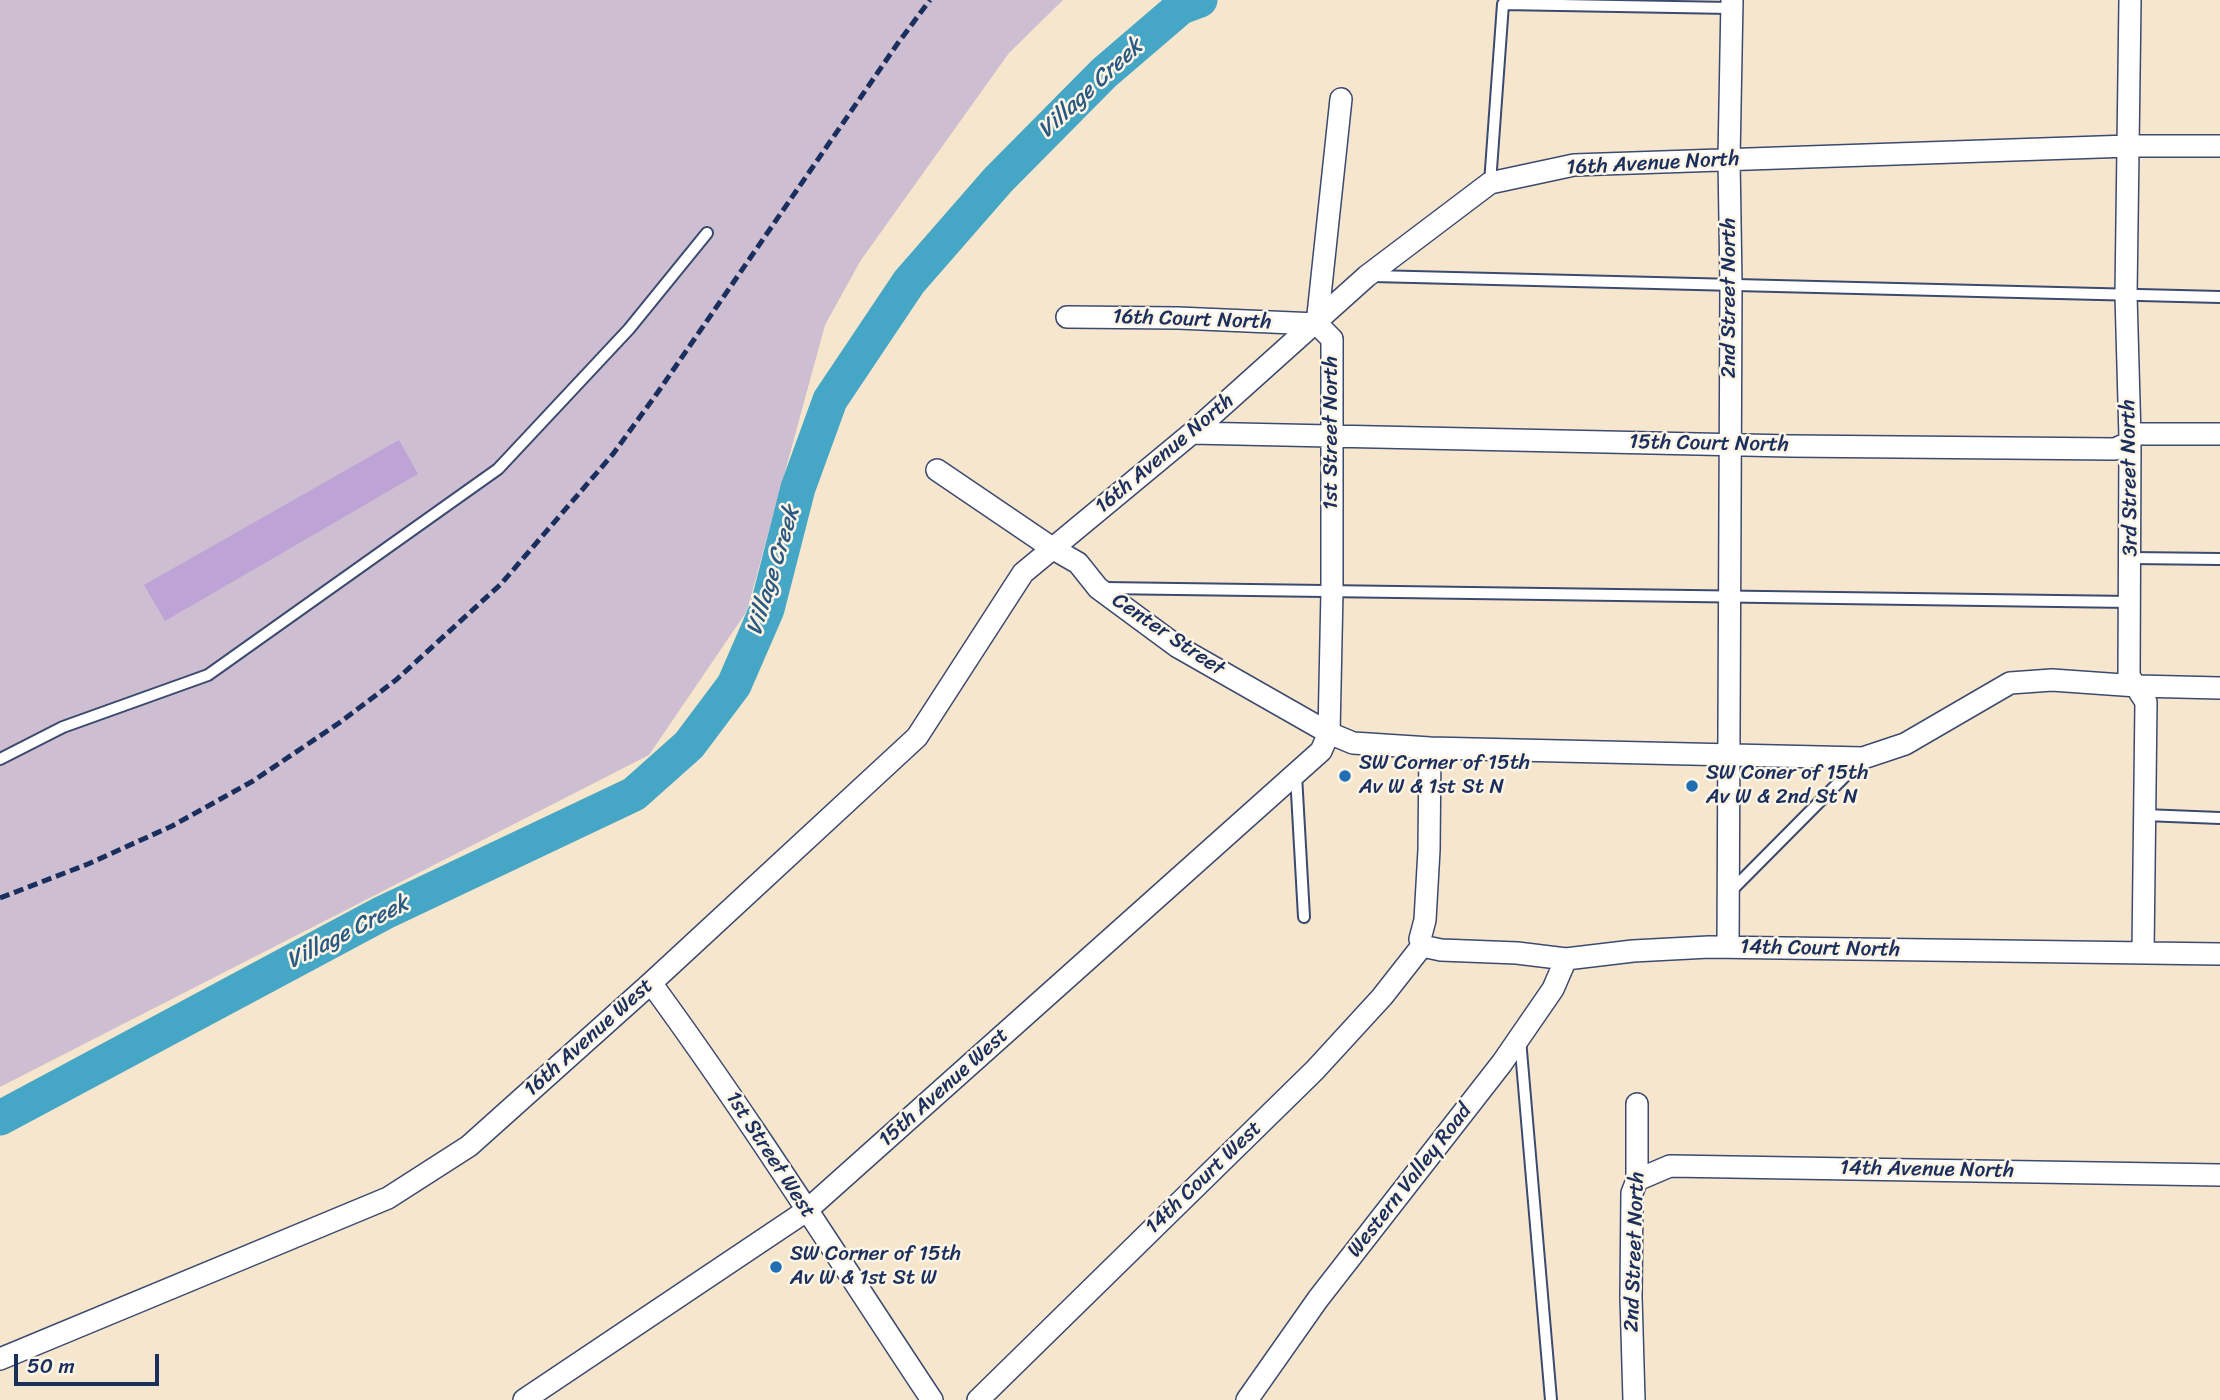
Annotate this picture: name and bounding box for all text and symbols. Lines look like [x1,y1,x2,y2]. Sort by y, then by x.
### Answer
water label: Village Creek [1033,34,1149,144]
street label: 16th Avenue North [1566,147,1740,181]
street label: 2nd Street North [1717,218,1743,378]
street label: 16th Court North [1112,305,1272,335]
street label: 1st Street North [1319,356,1345,510]
street label: 16th Avenue North [1091,389,1239,519]
street label: 3rd Street North [2116,399,2144,557]
street label: 15th Court North [1629,430,1789,458]
water label: Village Creek [741,503,807,639]
street label: Center Street [1107,588,1229,682]
place label: SW Corner of 15th Av W & 1st St N [1359,751,1530,801]
place label: SW Coner of 15th Av W & 2nd St N [1706,761,1869,811]
marker: SW Corner of 15th Av W & 1st St N [1337,768,1353,784]
marker: SW Coner of 15th Av W & 2nd St N [1684,778,1700,794]
water label: Village Creek [282,891,414,975]
street label: 14th Court North [1740,935,1900,963]
street label: 16th Avenue West [519,973,659,1103]
street label: 15th Avenue West [874,1023,1014,1153]
street label: 1st Street West [720,1087,820,1223]
street label: Western Valley Road [1342,1099,1478,1263]
street label: 14th Court West [1141,1116,1267,1240]
street label: 14th Avenue North [1840,1156,2014,1184]
street label: 2nd Street North [1620,1171,1650,1333]
place label: SW Corner of 15th Av W & 1st St W [790,1242,961,1292]
marker: SW Corner of 15th Av W & 1st St W [768,1259,784,1275]
scale bar [18,1340,163,1384]
text: 50 m [27,1347,75,1385]

